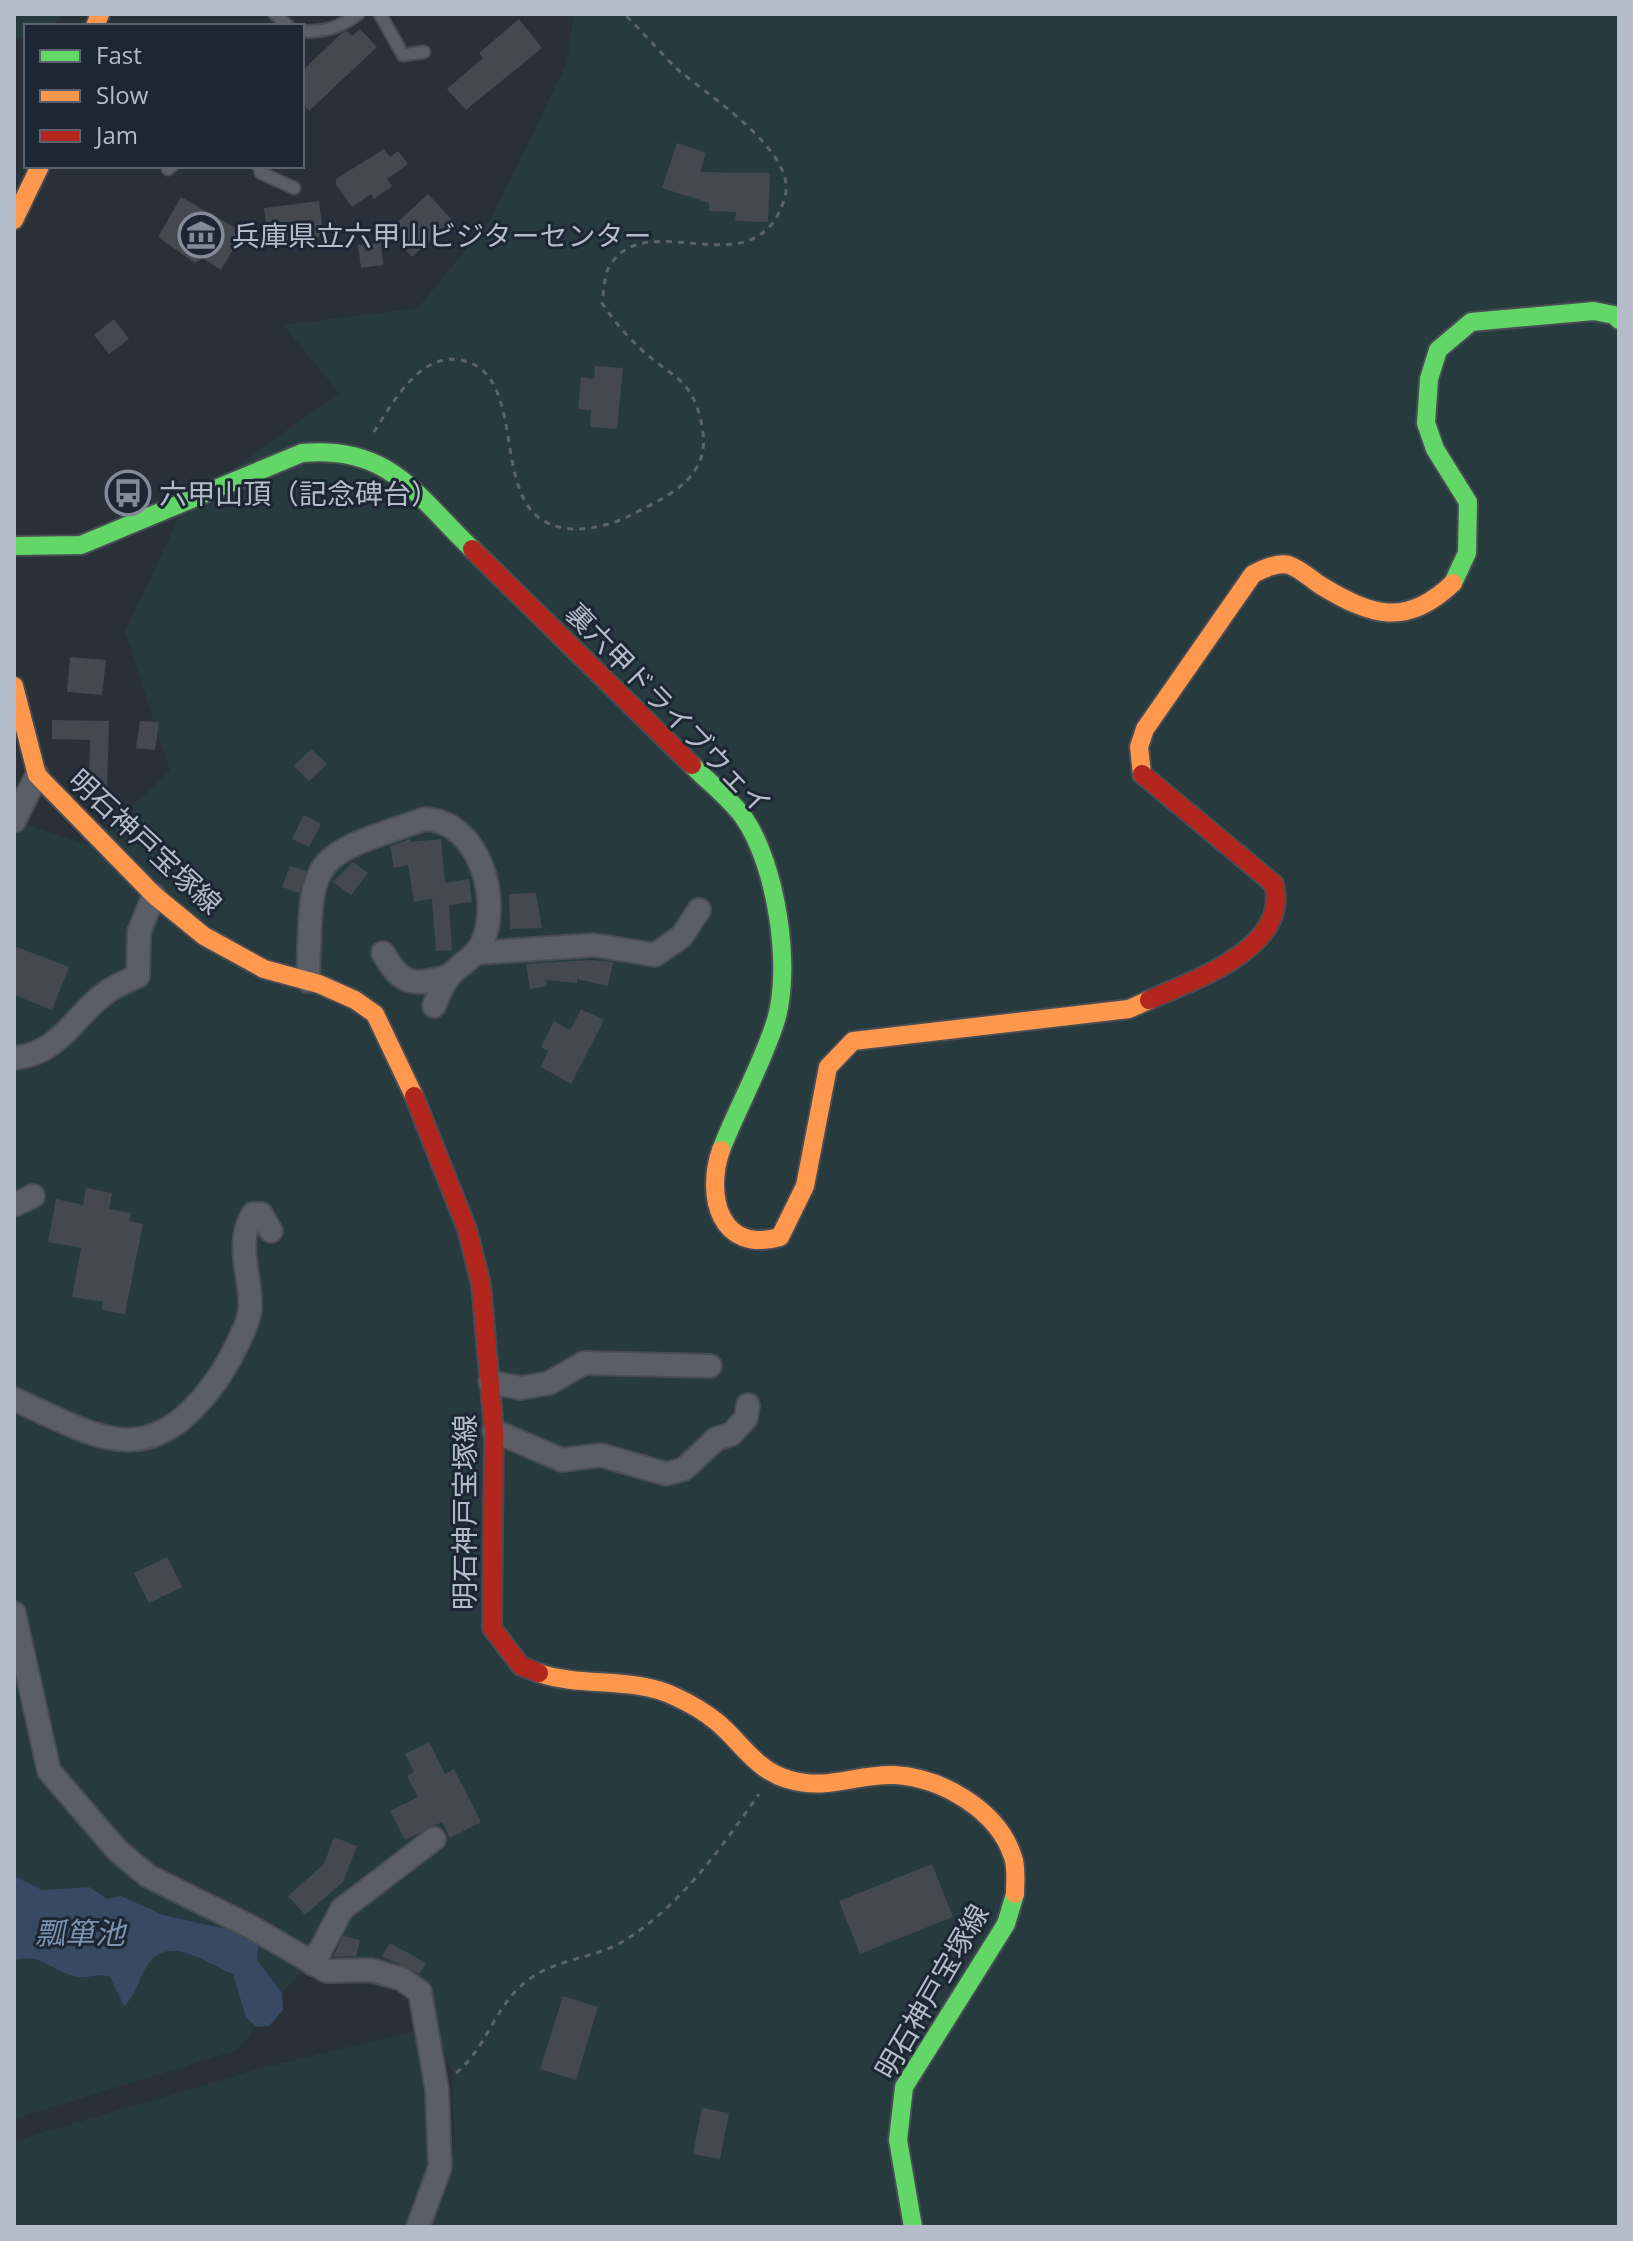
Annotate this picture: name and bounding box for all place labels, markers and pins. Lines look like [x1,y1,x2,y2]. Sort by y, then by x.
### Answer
museum icon: 兵庫県立六甲山ビジターセンター [177,211,225,259]
place label: 兵庫県立六甲山ビジターセンター [232,216,651,254]
bus stop icon: 六甲山頂（記念碑台） [104,469,152,517]
place label: 六甲山頂（記念碑台） [159,474,439,512]

